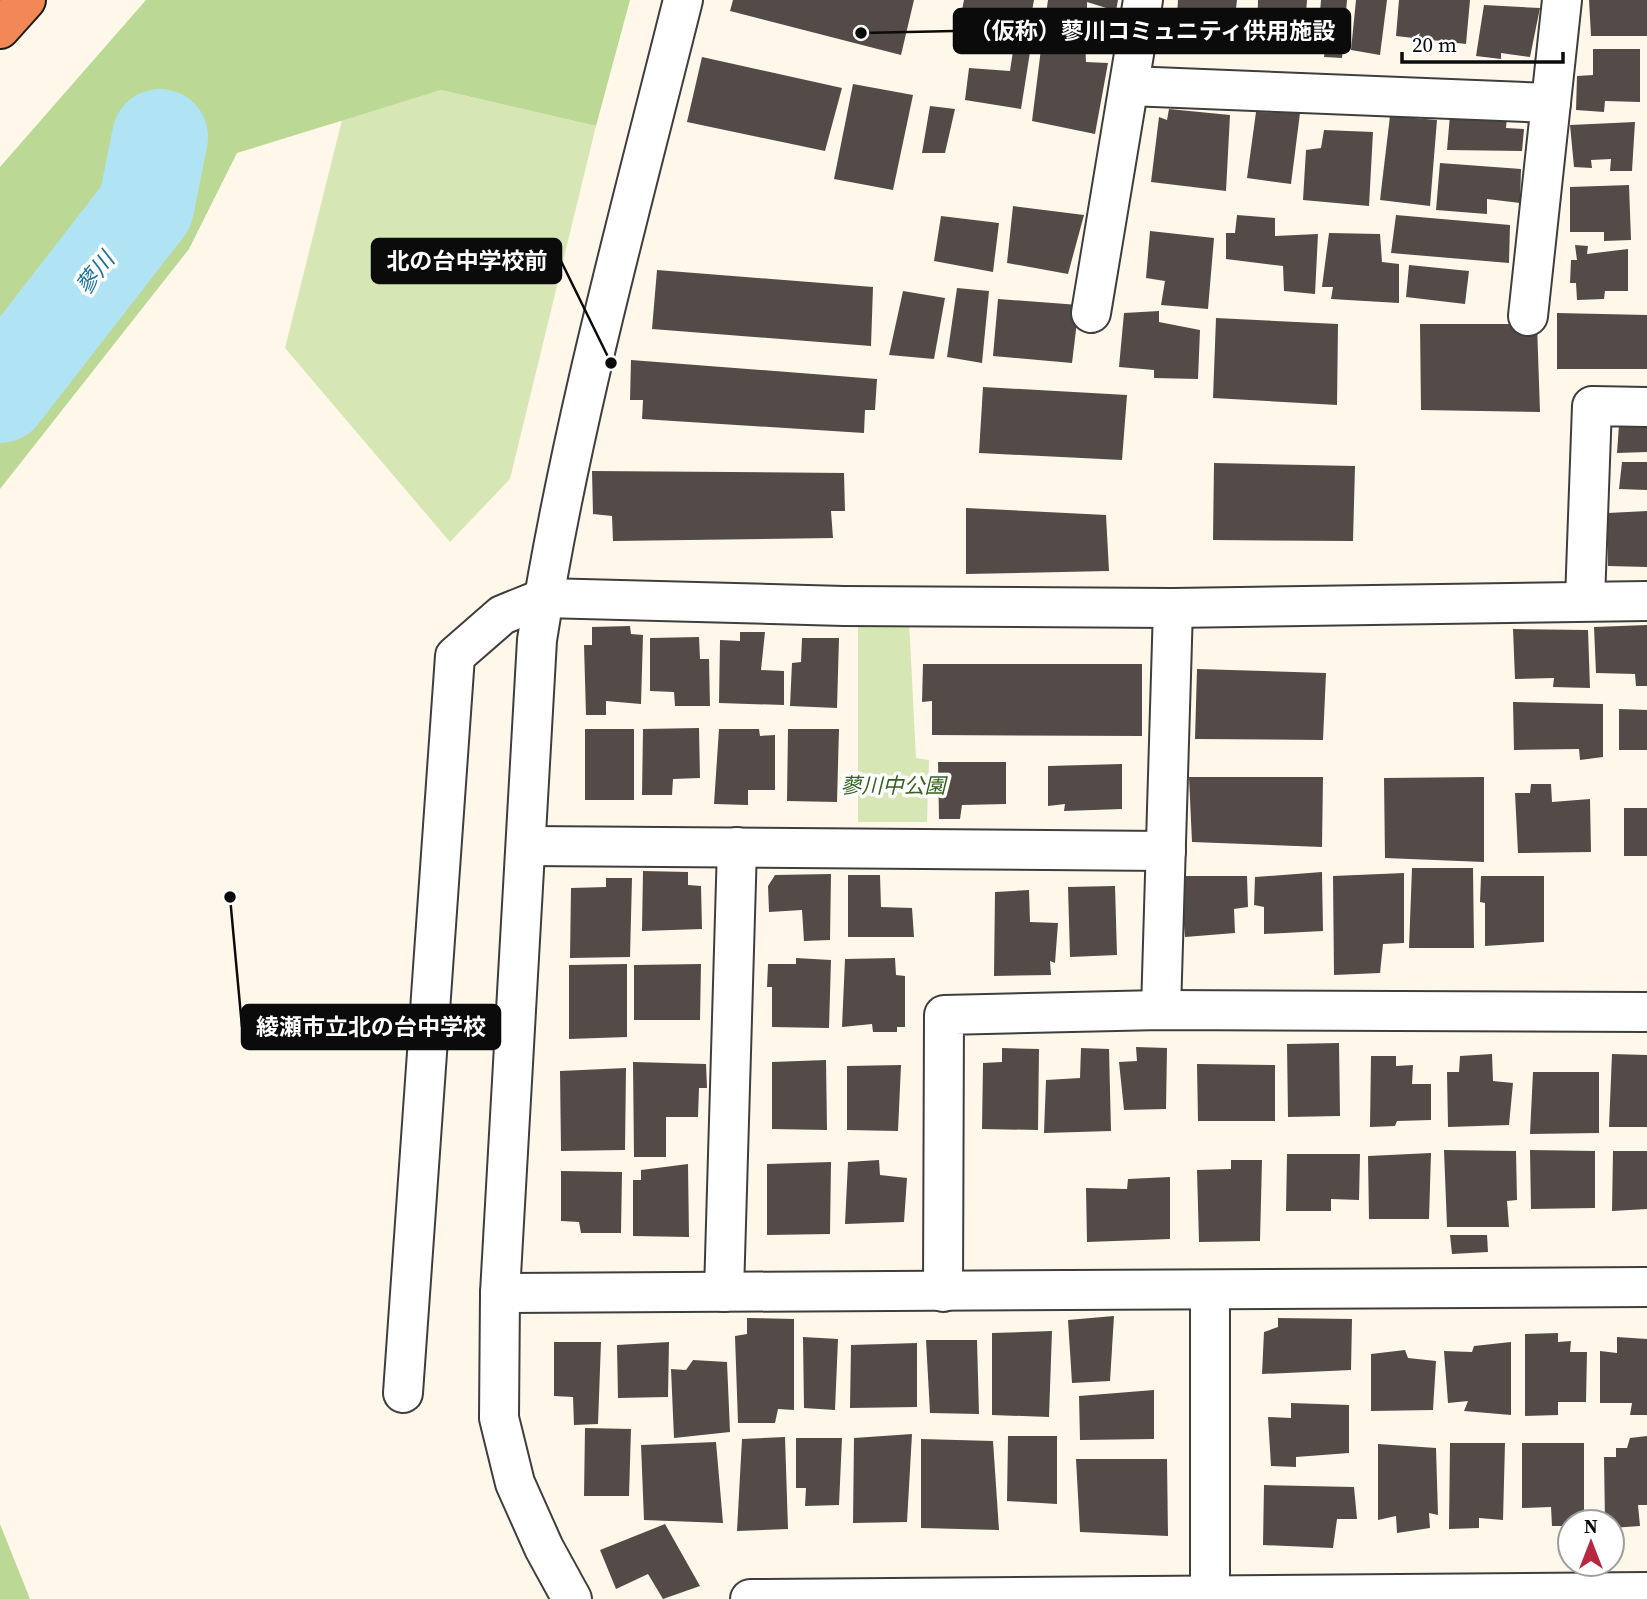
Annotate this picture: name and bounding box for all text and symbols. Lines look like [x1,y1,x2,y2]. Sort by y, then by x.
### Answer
callout: （仮称）蓼川コミュニティ供用施設 [954,9,1350,53]
text: （仮称）蓼川コミュニティ供用施設 [969,15,1335,47]
scale bar [1402,21,1563,65]
text: 20 m [1412,30,1457,59]
callout: 北の台中学校前 [372,239,561,283]
water label: 蓼川 [68,243,124,301]
text: 北の台中学校前 [387,245,548,277]
park label: 蓼川中公園 [841,771,948,800]
callout: 綾瀬市立北の台中学校 [242,1005,500,1049]
text: 綾瀬市立北の台中学校 [256,1011,486,1043]
north arrow [1556,1508,1626,1578]
text: N [1584,1513,1598,1539]

